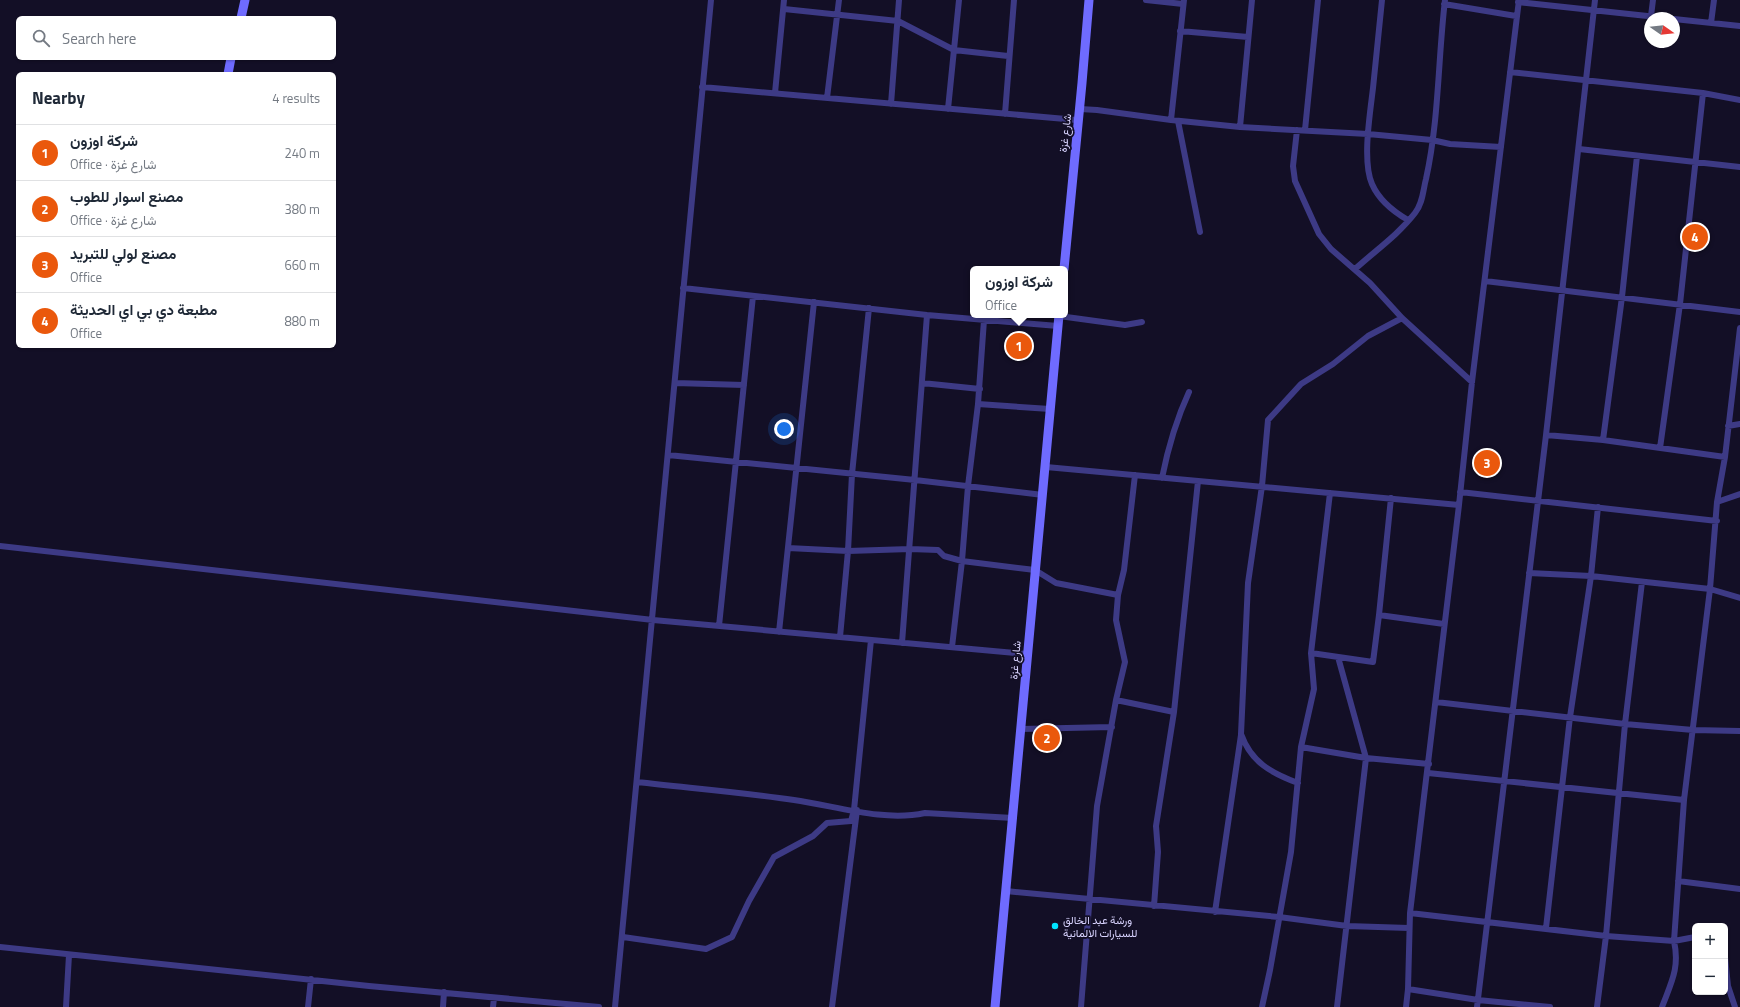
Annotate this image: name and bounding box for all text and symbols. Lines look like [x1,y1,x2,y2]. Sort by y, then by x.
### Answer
north arrow [1644,12,1680,48]
search box [16,16,336,60]
icon: search [30,27,52,49]
text: Search here [62,27,136,50]
text: Nearby [32,85,85,111]
text: 4 results [272,88,320,108]
street label: شارع غزة [1055,112,1075,153]
text: شركة اوزون [70,129,138,152]
text: 1 [41,143,49,163]
text: 240 m [284,143,320,163]
text: Office · شارع غزة [70,154,157,174]
text: مصنع اسوار للطوب [70,185,183,208]
text: 2 [41,199,49,219]
text: 380 m [284,199,320,219]
text: Office · شارع غزة [70,210,157,230]
pin: 4 [1682,222,1708,252]
text: مصنع لولي للتبريد [70,242,176,265]
text: 3 [41,255,49,275]
text: 660 m [284,255,320,275]
popup [970,266,1068,318]
text: Office [70,267,102,287]
text: شركة اوزون [985,270,1053,293]
text: Office [985,295,1017,315]
text: مطبعة دي بي اي الحديثة [70,298,217,321]
text: 4 [41,311,49,331]
text: 880 m [284,311,320,331]
text: Office [70,323,102,343]
pin: 1 [1006,331,1032,361]
your location [774,419,794,439]
pin: 3 [1474,448,1500,478]
street label: شارع غزة [1005,640,1025,680]
pin: 2 [1034,723,1060,753]
place label: ورشة عبد الخالق للسيارات الالمانية [1063,912,1137,941]
marker: ورشة عبد الخالق للسيارات الالمانية [1050,921,1060,931]
map controls [1692,923,1728,995]
button: + [1692,923,1728,959]
button: − [1692,959,1728,995]

